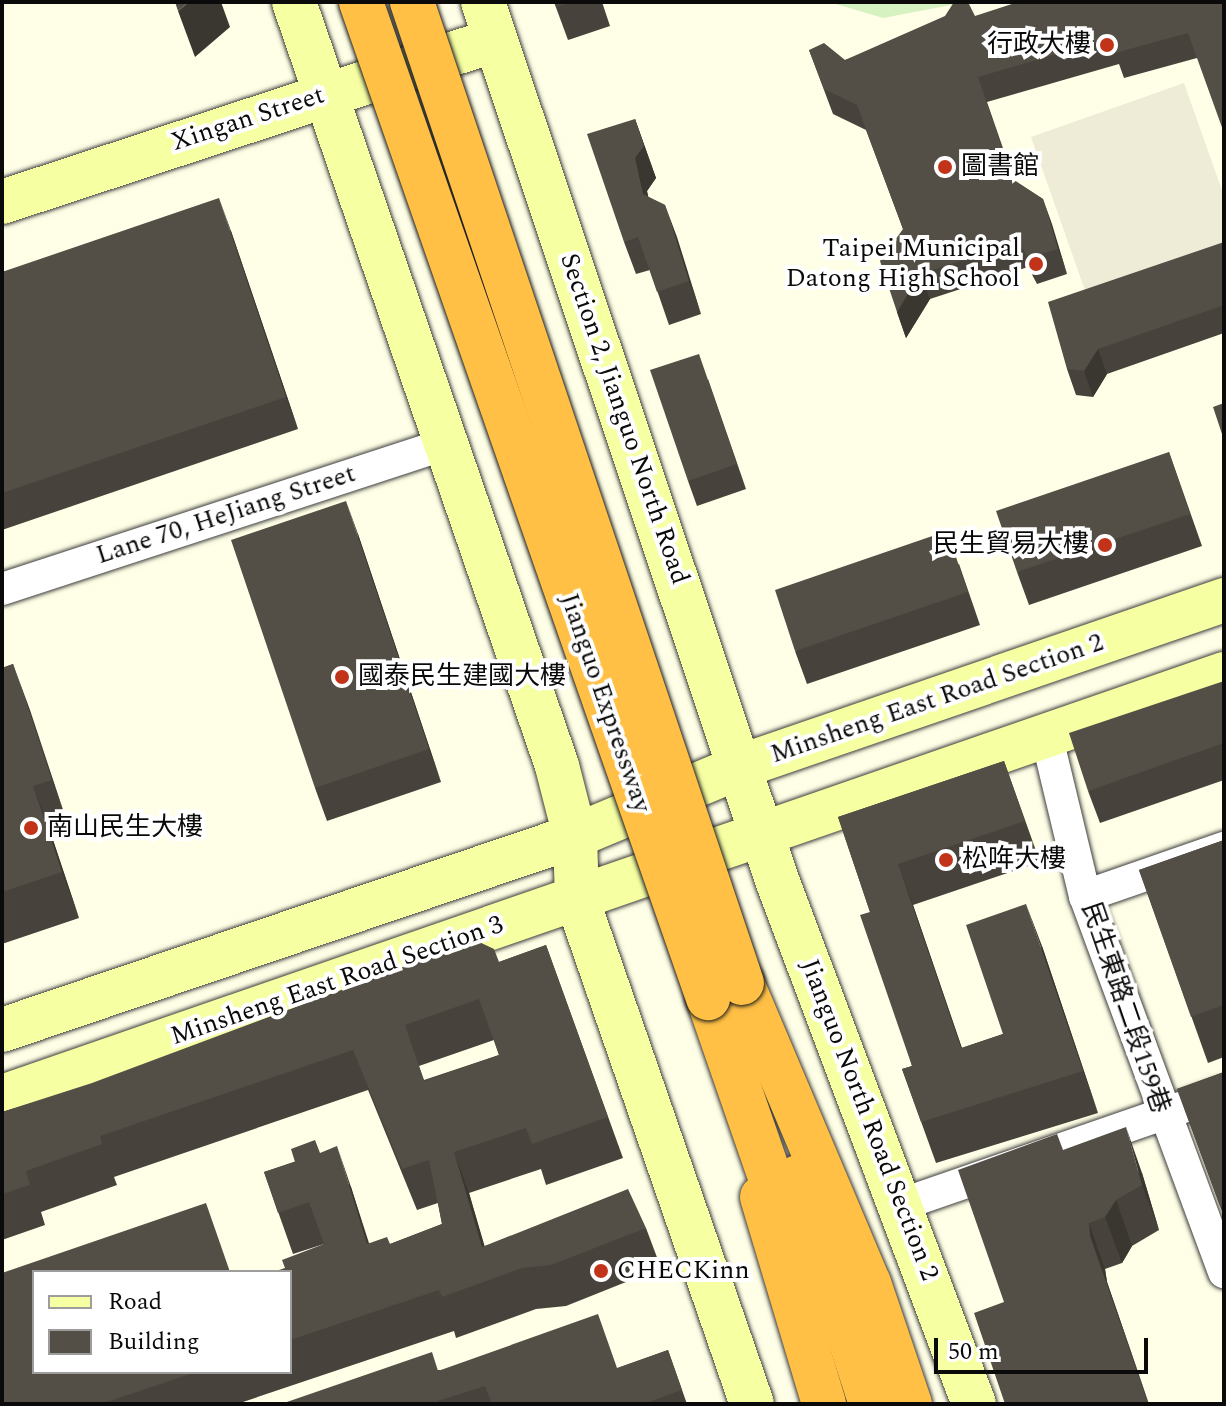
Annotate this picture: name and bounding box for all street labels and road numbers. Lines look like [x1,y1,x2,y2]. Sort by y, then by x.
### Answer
street label: Xingan Street [168,80,328,158]
street label: Section 2, Jianguo North Road [553,249,695,589]
street label: Lane 70, HeJiang Street [92,458,360,572]
street label: Jianguo Expressway [553,589,657,817]
street label: Minsheng East Road Section 2 [767,627,1107,771]
street label: 民生東路二段159巷 [1074,898,1176,1118]
street label: Minsheng East Road Section 3 [167,909,507,1053]
street label: Jianguo North Road Section 2 [793,955,945,1285]

